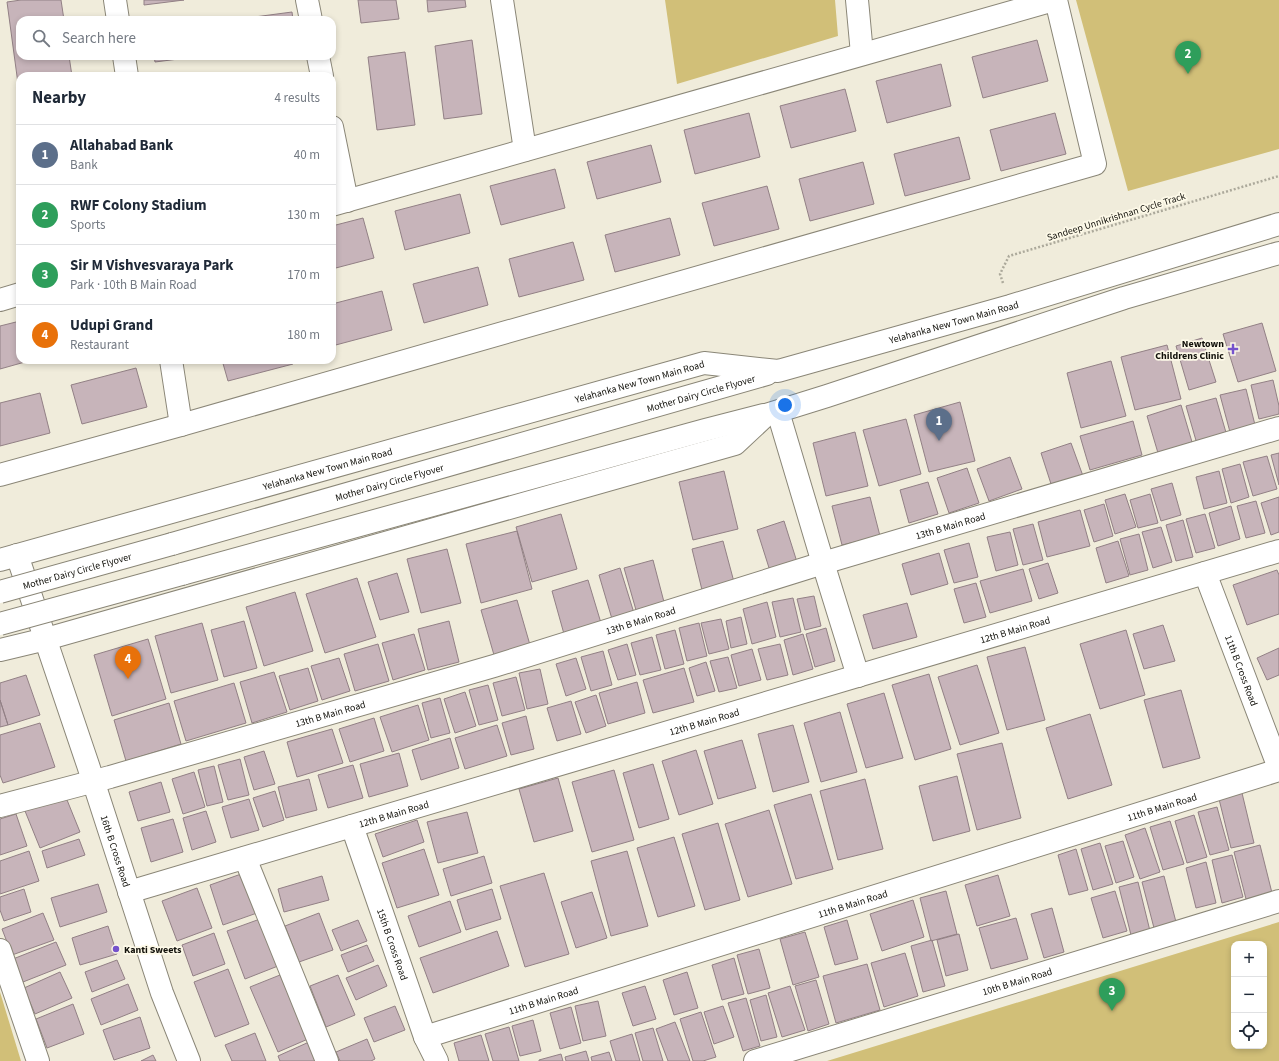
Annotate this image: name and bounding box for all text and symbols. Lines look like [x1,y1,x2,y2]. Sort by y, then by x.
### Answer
search box [16,16,336,60]
icon: search [30,27,52,49]
text: Search here [62,28,136,49]
pin: 2 [1175,41,1201,74]
text: Nearby [32,86,86,110]
text: 4 results [275,89,320,107]
text: Allahabad Bank [70,135,173,156]
text: 1 [42,146,48,164]
text: 40 m [294,146,320,164]
text: Bank [70,156,98,174]
street label: Sandeep Unnikrishnan Cycle Track [1045,189,1187,245]
text: RWF Colony Stadium [70,195,207,216]
text: 2 [42,206,48,224]
text: 130 m [287,206,320,224]
text: Sports [70,216,105,234]
text: Sir M Vishvesvaraya Park [70,255,234,276]
text: 3 [42,266,48,284]
text: 170 m [287,266,320,284]
text: Park · 10th B Main Road [70,276,197,294]
street label: Yelahanka New Town Main Road [887,298,1021,348]
text: Udupi Grand [70,315,153,336]
text: 4 [42,326,48,344]
text: 180 m [287,326,320,344]
text: Restaurant [70,336,129,354]
place label: Newtown Childrens Clinic [1155,337,1224,363]
marker: Newtown Childrens Clinic [1227,343,1239,355]
street label: Yelahanka New Town Main Road [572,357,706,407]
street label: Mother Dairy Circle Flyover [645,372,757,416]
your location [775,395,795,415]
pin: 1 [926,408,952,441]
street label: Yelahanka New Town Main Road [260,445,394,494]
street label: Mother Dairy Circle Flyover [334,461,446,505]
street label: 13th B Main Road [914,509,987,543]
street label: Mother Dairy Circle Flyover [21,549,134,593]
street label: 13th B Main Road [604,604,677,639]
street label: 12th B Main Road [978,613,1052,647]
street label: 11th B Cross Road [1221,633,1261,708]
pin: 4 [115,646,141,679]
street label: 13th B Main Road [294,698,367,731]
street label: 12th B Main Road [668,705,741,739]
street label: 11th B Main Road [1125,790,1199,825]
street label: 12th B Main Road [357,797,431,832]
street label: 16th B Cross Road [97,813,133,889]
street label: 11th B Main Road [816,887,890,922]
street label: 15th B Cross Road [373,907,411,982]
map controls [1231,941,1267,1049]
button: + [1231,941,1267,977]
place label: Kanti Sweets [124,943,182,957]
marker: Kanti Sweets [111,944,121,954]
street label: 10th B Main Road [981,965,1054,999]
button: − [1231,977,1267,1013]
pin: 3 [1099,978,1125,1011]
street label: 11th B Main Road [507,983,580,1018]
button: locate [1231,1013,1267,1049]

